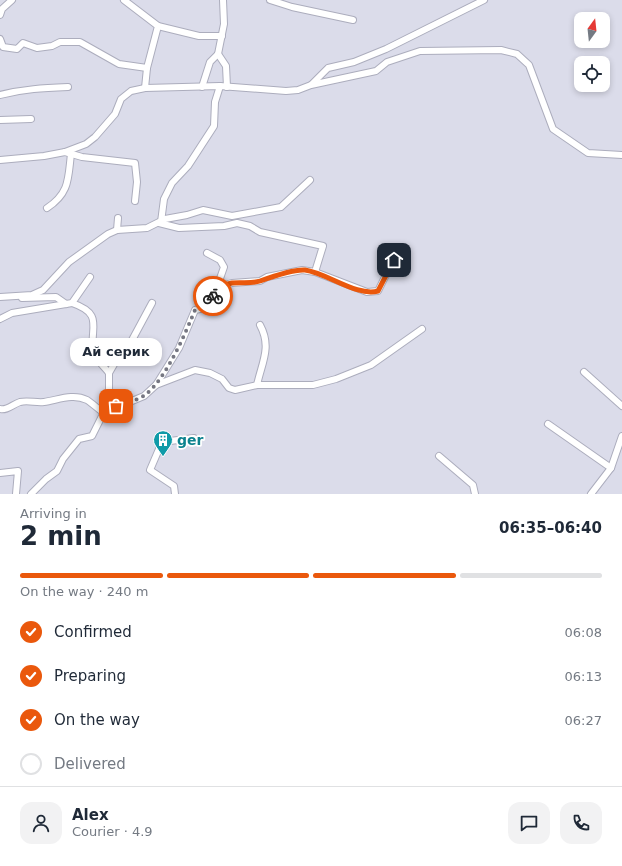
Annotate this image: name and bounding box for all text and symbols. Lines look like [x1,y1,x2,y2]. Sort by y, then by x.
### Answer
north arrow [574,12,610,48]
map controls [574,12,610,92]
button: locate [574,56,610,92]
pin [377,243,411,277]
icon: home [383,249,405,271]
courier [193,276,233,316]
icon: bike [202,285,224,307]
callout: Ай серик [70,338,162,366]
text: Ай серик [82,344,150,359]
pin [99,389,133,423]
icon: bag [105,395,127,417]
building icon: ger [152,429,174,457]
place label: ger [177,432,204,448]
text: Arriving in [20,506,87,521]
text: 06:35–06:40 [499,519,602,537]
text: 2 min [20,521,102,551]
text: On the way · 240 m [20,584,148,599]
icon: check [20,621,42,643]
text: Confirmed [54,623,132,641]
text: 06:08 [565,625,602,640]
icon: check [20,665,42,687]
text: Preparing [54,667,126,685]
text: 06:13 [565,669,602,684]
icon: check [20,709,42,731]
text: On the way [54,711,140,729]
text: 06:27 [565,713,602,728]
text: Delivered [54,755,126,773]
button: person [20,802,62,844]
button: chat [508,802,550,844]
button: phone [560,802,602,844]
text: Alex [72,806,109,824]
text: Courier · 4.9 [72,824,153,839]

